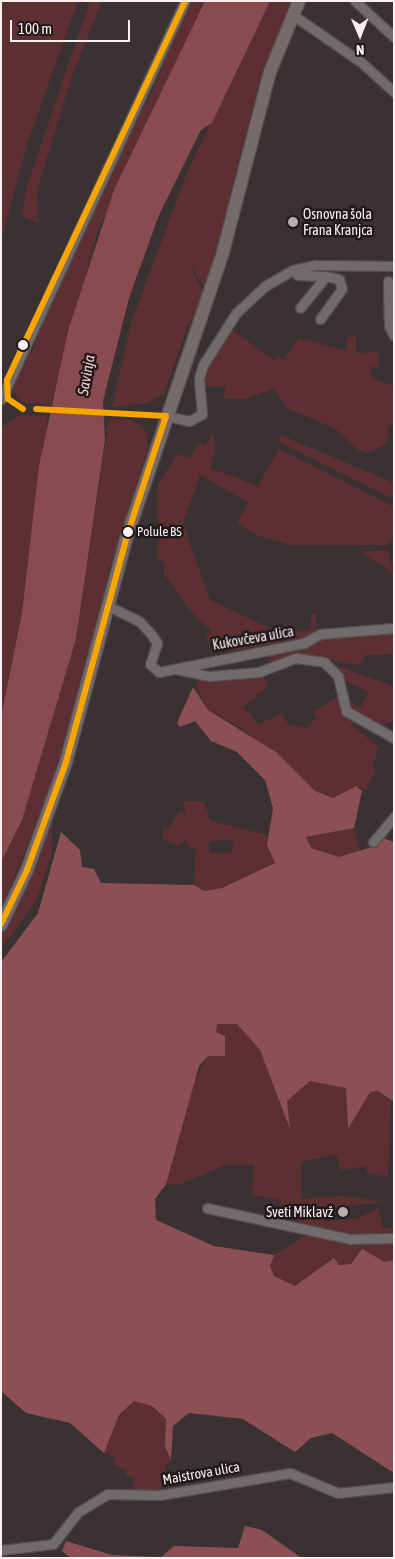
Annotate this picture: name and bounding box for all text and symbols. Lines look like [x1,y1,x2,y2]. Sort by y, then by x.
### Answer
scale bar [12,10,132,42]
north arrow [335,10,385,60]
text: 100 m [18,20,52,37]
text: N [356,42,365,58]
place label: Osnovna šola Frana Kranjca [303,206,373,238]
marker: Osnovna šola Frana Kranjca [287,216,299,228]
unlabelled marker [18,340,28,350]
water label: Savinja [74,353,98,397]
place label: Polule BS [137,524,182,540]
marker: Polule BS [123,527,133,537]
street label: Kukovčeva ulica [211,623,295,653]
place label: Sveti Miklavž [266,1204,333,1220]
marker: Sveti Miklavž [337,1206,349,1218]
street label: Maistrova ulica [161,1458,241,1488]

